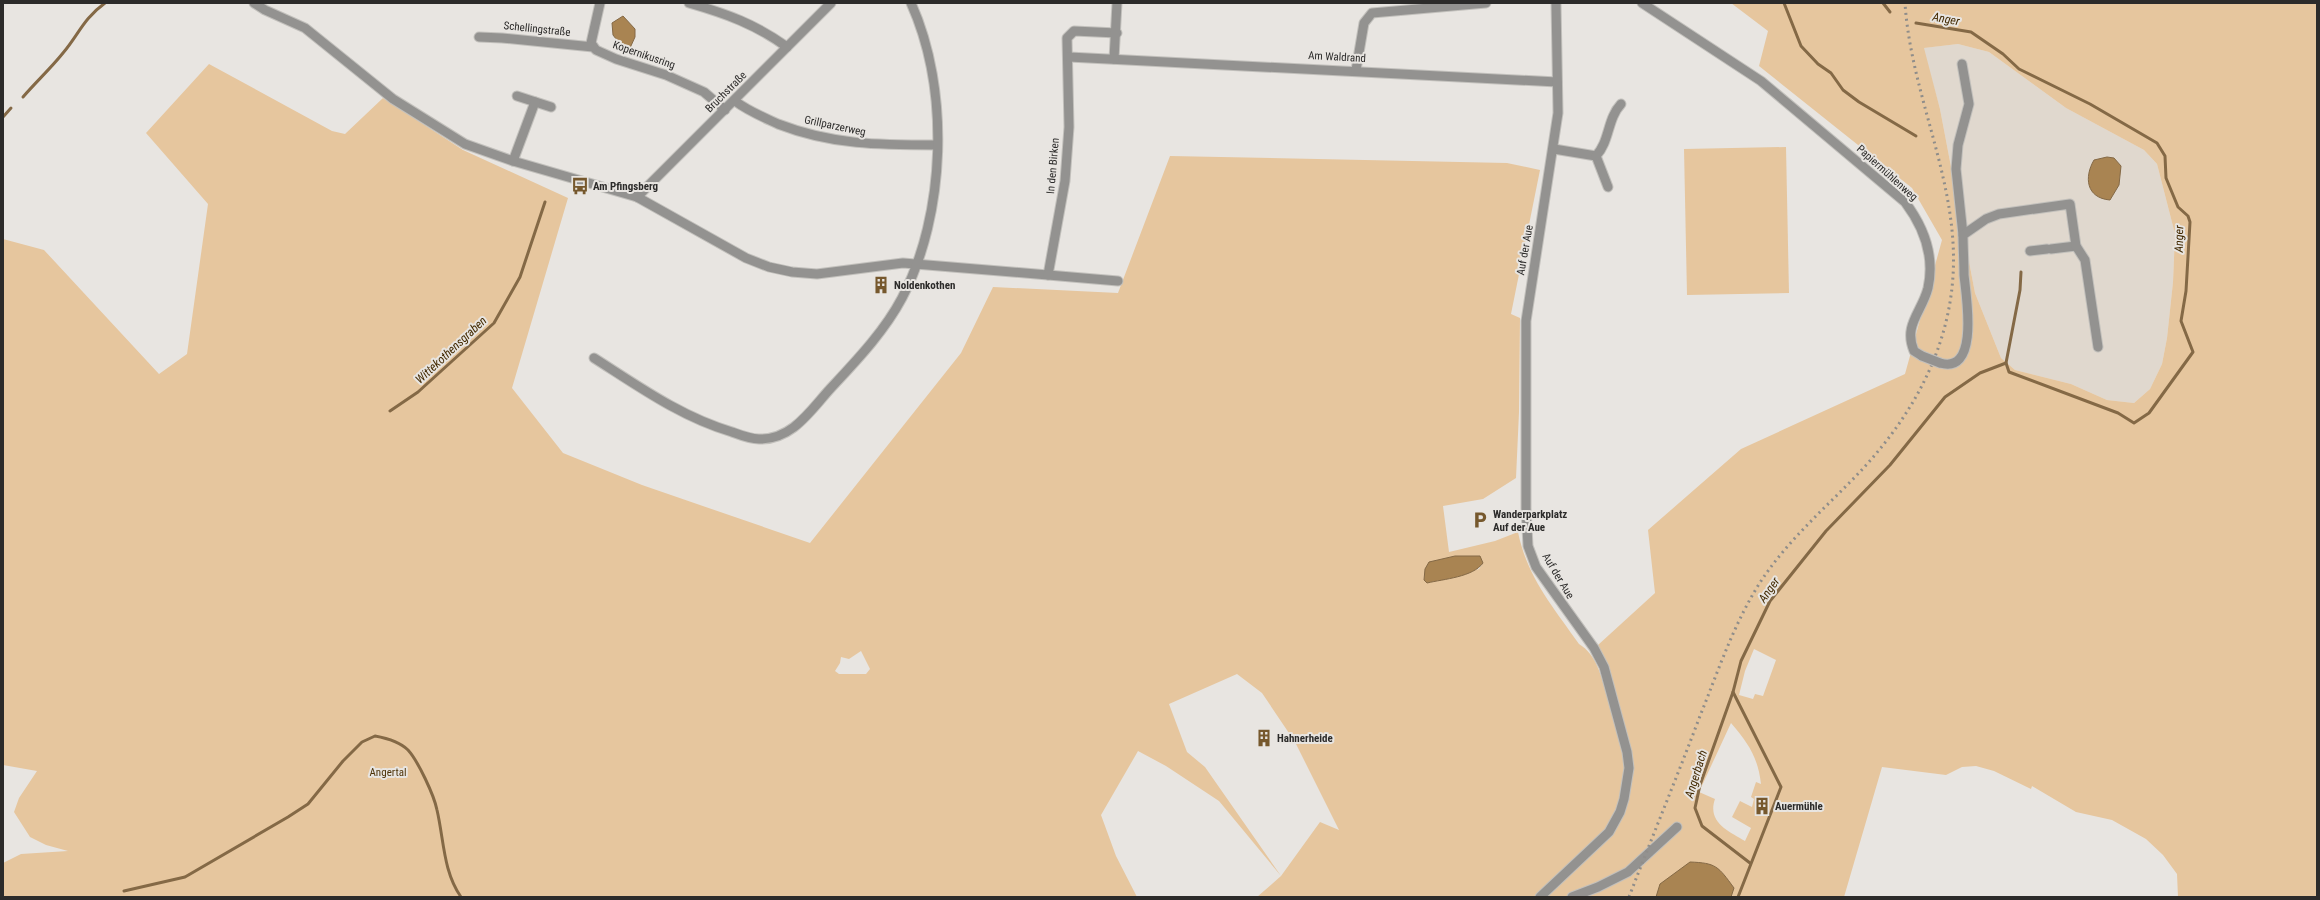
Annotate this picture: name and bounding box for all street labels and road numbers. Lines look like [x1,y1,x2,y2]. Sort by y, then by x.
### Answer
street label: Schellingstraße [503,19,571,39]
street label: Kopernikusring [611,38,677,72]
street label: Am Waldrand [1308,49,1366,65]
street label: Bruchstraße [703,69,749,115]
street label: Grillparzerweg [803,113,867,139]
street label: In den Birken [1044,137,1062,195]
street label: Papiermühlenweg [1854,142,1920,204]
street label: Auf der Aue [1514,224,1536,276]
street label: Auf der Aue [1539,551,1577,601]

